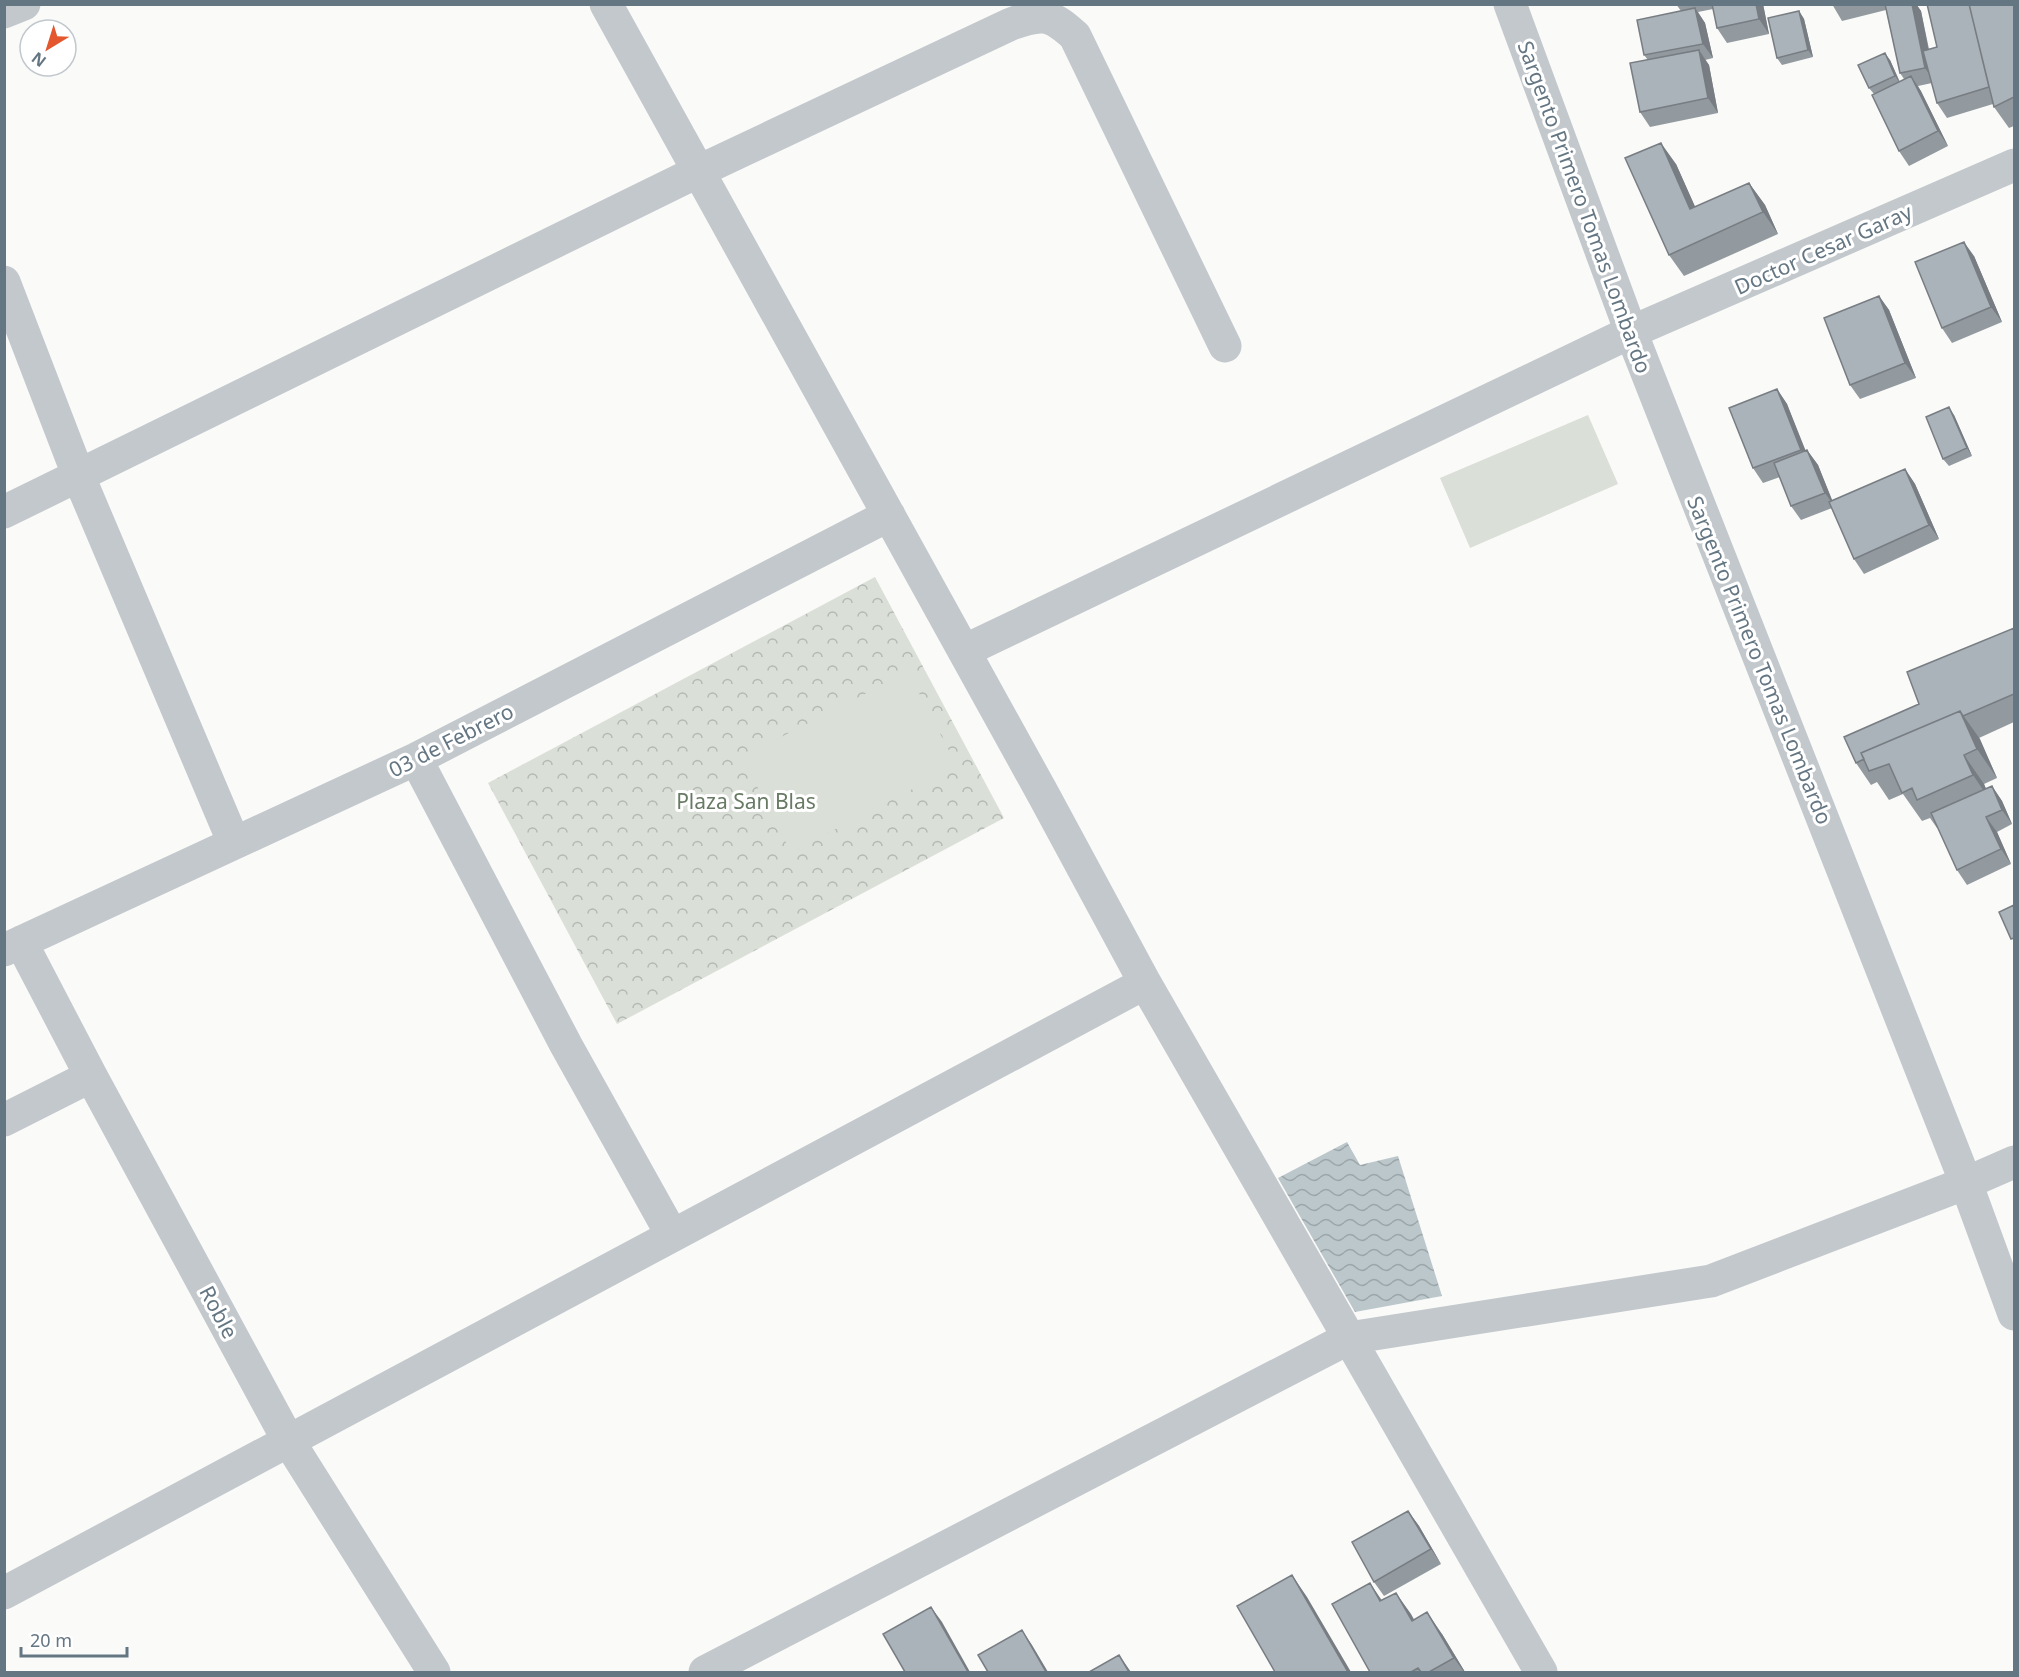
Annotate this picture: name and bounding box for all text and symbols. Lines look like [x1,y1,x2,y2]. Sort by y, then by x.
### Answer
north arrow [18,18,78,78]
street label: Sargento Primero Tomas Lombardo [1512,37,1658,377]
text: N [27,47,51,72]
street label: Doctor Cesar Garay [1730,197,1916,301]
street label: Sargento Primero Tomas Lombardo [1681,492,1839,828]
street label: 03 de Febrero [384,697,518,783]
park label: Plaza San Blas [676,787,816,815]
street label: Roble [194,1281,244,1343]
scale bar [21,1620,128,1658]
text: 20 m [30,1628,72,1652]

